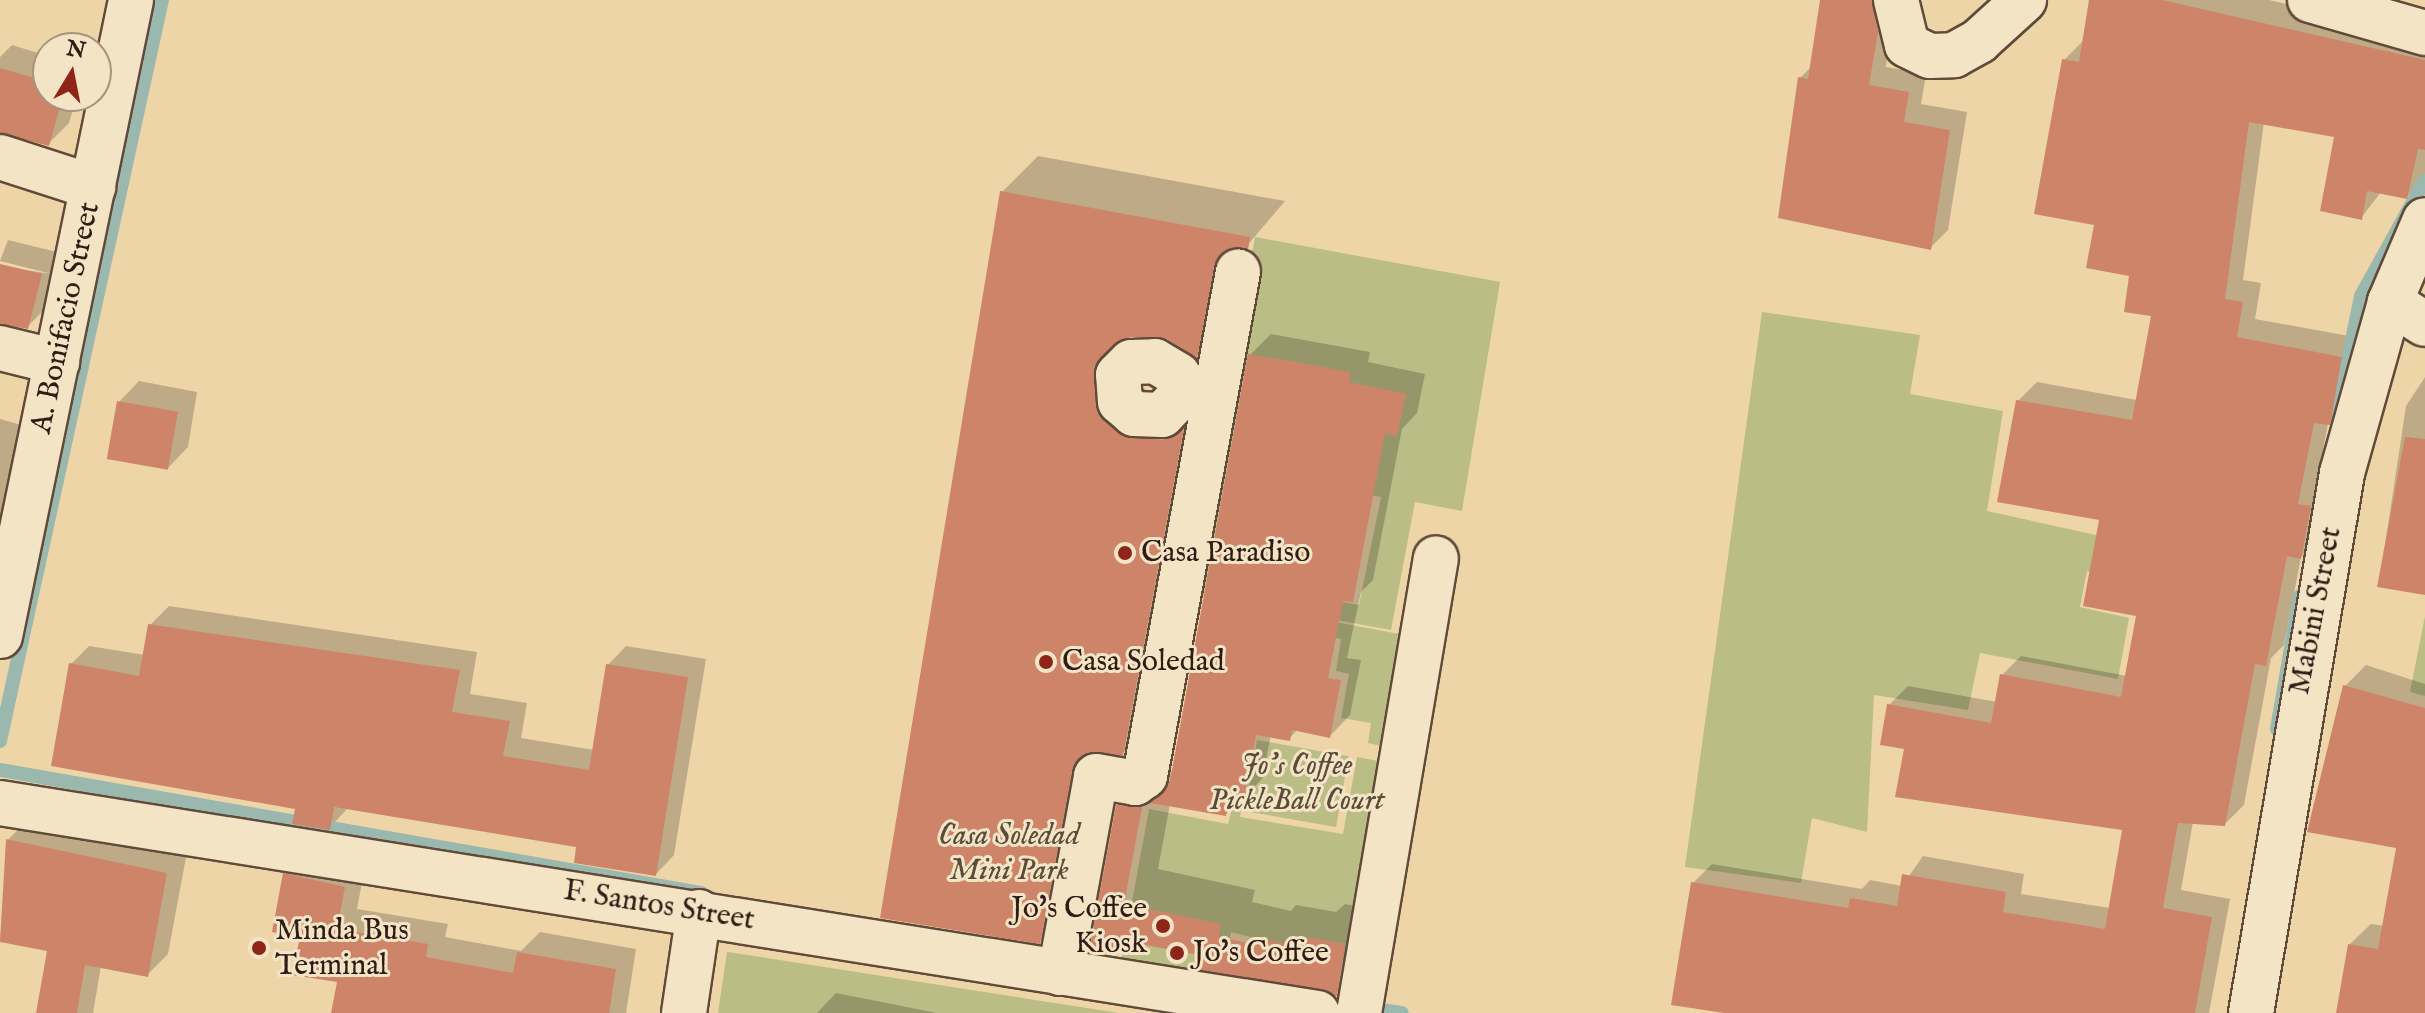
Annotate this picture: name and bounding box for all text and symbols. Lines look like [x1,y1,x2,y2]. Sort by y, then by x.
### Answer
north arrow [32,32,112,112]
text: N [64,35,88,66]
street label: A. Bonifacio Street [24,199,108,437]
street label: Mabini Street [2282,524,2350,698]
place label: Casa Paradiso [1141,535,1310,571]
marker: Casa Paradiso [1116,544,1134,562]
place label: Casa Soledad [1062,644,1225,680]
marker: Casa Soledad [1037,653,1055,671]
park label: Jo's Coffee PickleBall Court [1209,748,1385,818]
park label: Casa Soledad Mini Park [938,818,1080,888]
street label: F. Santos Street [561,873,757,939]
place label: Jo's Coffee Kiosk [1011,891,1147,962]
place label: Minda Bus Terminal [275,913,409,984]
marker: Jo's Coffee Kiosk [1154,917,1172,935]
place label: Jo's Coffee [1193,935,1329,971]
marker: Minda Bus Terminal [250,939,268,957]
marker: Jo's Coffee [1168,944,1186,962]

